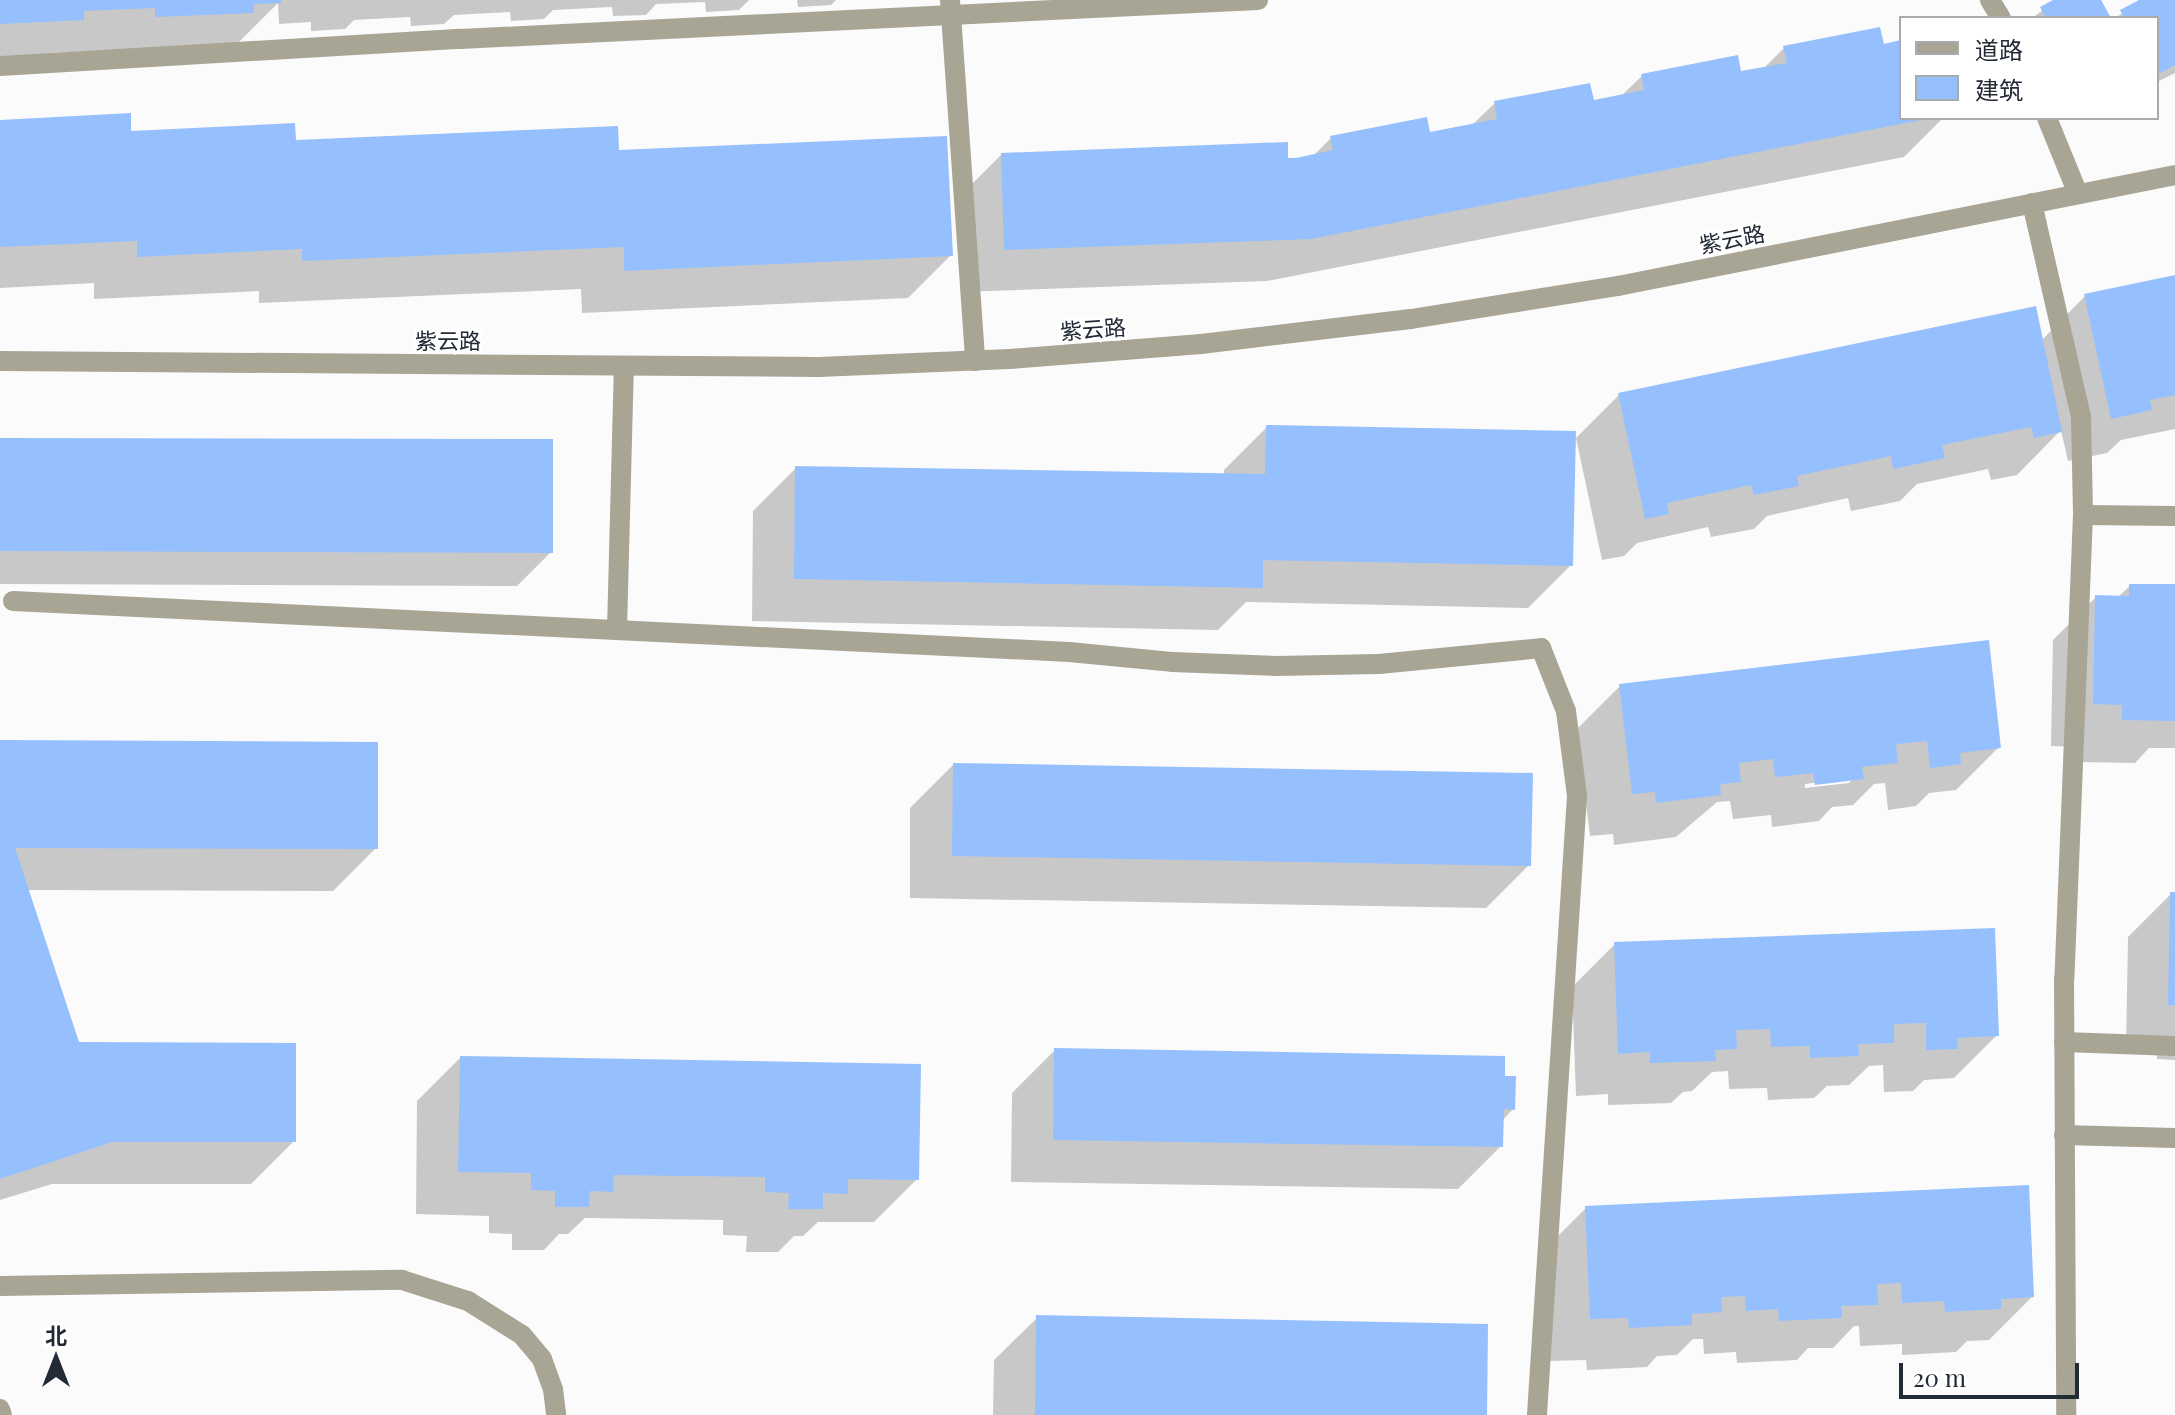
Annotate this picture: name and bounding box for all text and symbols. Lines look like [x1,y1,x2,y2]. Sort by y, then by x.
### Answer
legend [1899,16,2159,120]
text: 道路 [1975,33,2023,65]
text: 建筑 [1975,73,2023,105]
street label: 紫云路 [1697,220,1767,258]
street label: 紫云路 [1059,314,1127,344]
street label: 紫云路 [415,328,481,354]
north arrow [16,1319,96,1399]
text: 北 [45,1320,67,1350]
scale bar [1903,1347,2083,1397]
text: 20 m [1913,1361,1966,1393]

